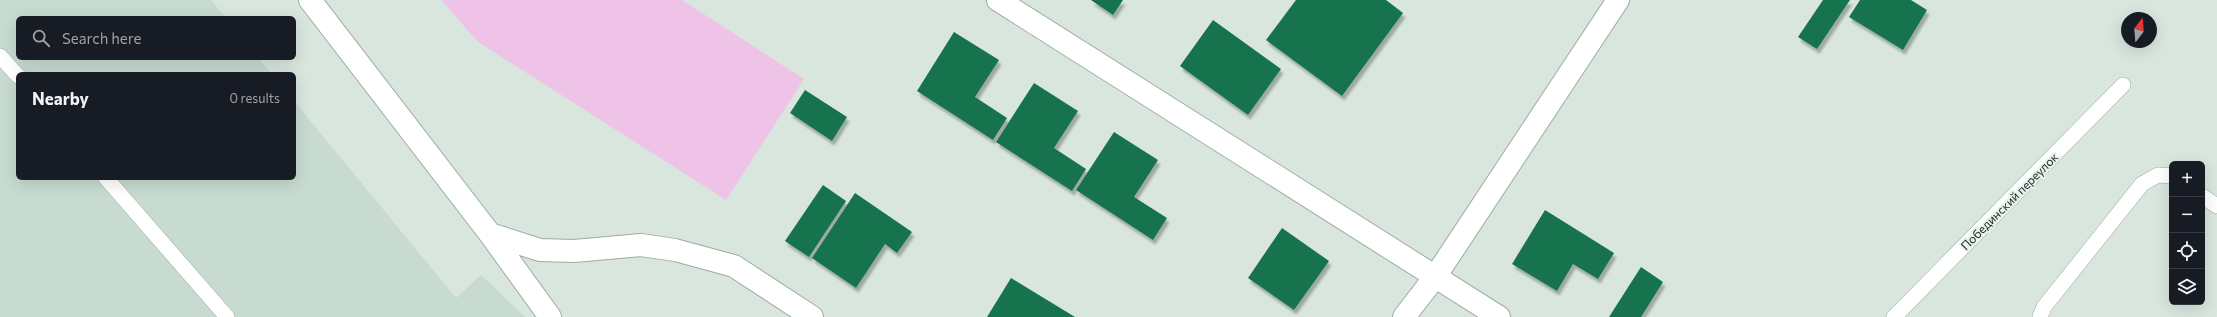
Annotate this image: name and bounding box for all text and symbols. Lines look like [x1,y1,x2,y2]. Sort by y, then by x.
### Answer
north arrow [2121,12,2157,48]
search box [16,16,296,60]
icon: search [30,27,52,49]
text: Search here [62,29,141,47]
text: Nearby [32,88,89,109]
text: 0 results [229,90,280,106]
street label: Побединский переулок [1958,149,2061,252]
map controls [2169,161,2205,305]
button: + [2169,161,2205,197]
button: − [2169,197,2205,233]
button: locate [2169,233,2205,269]
button: layers [2169,269,2205,305]

